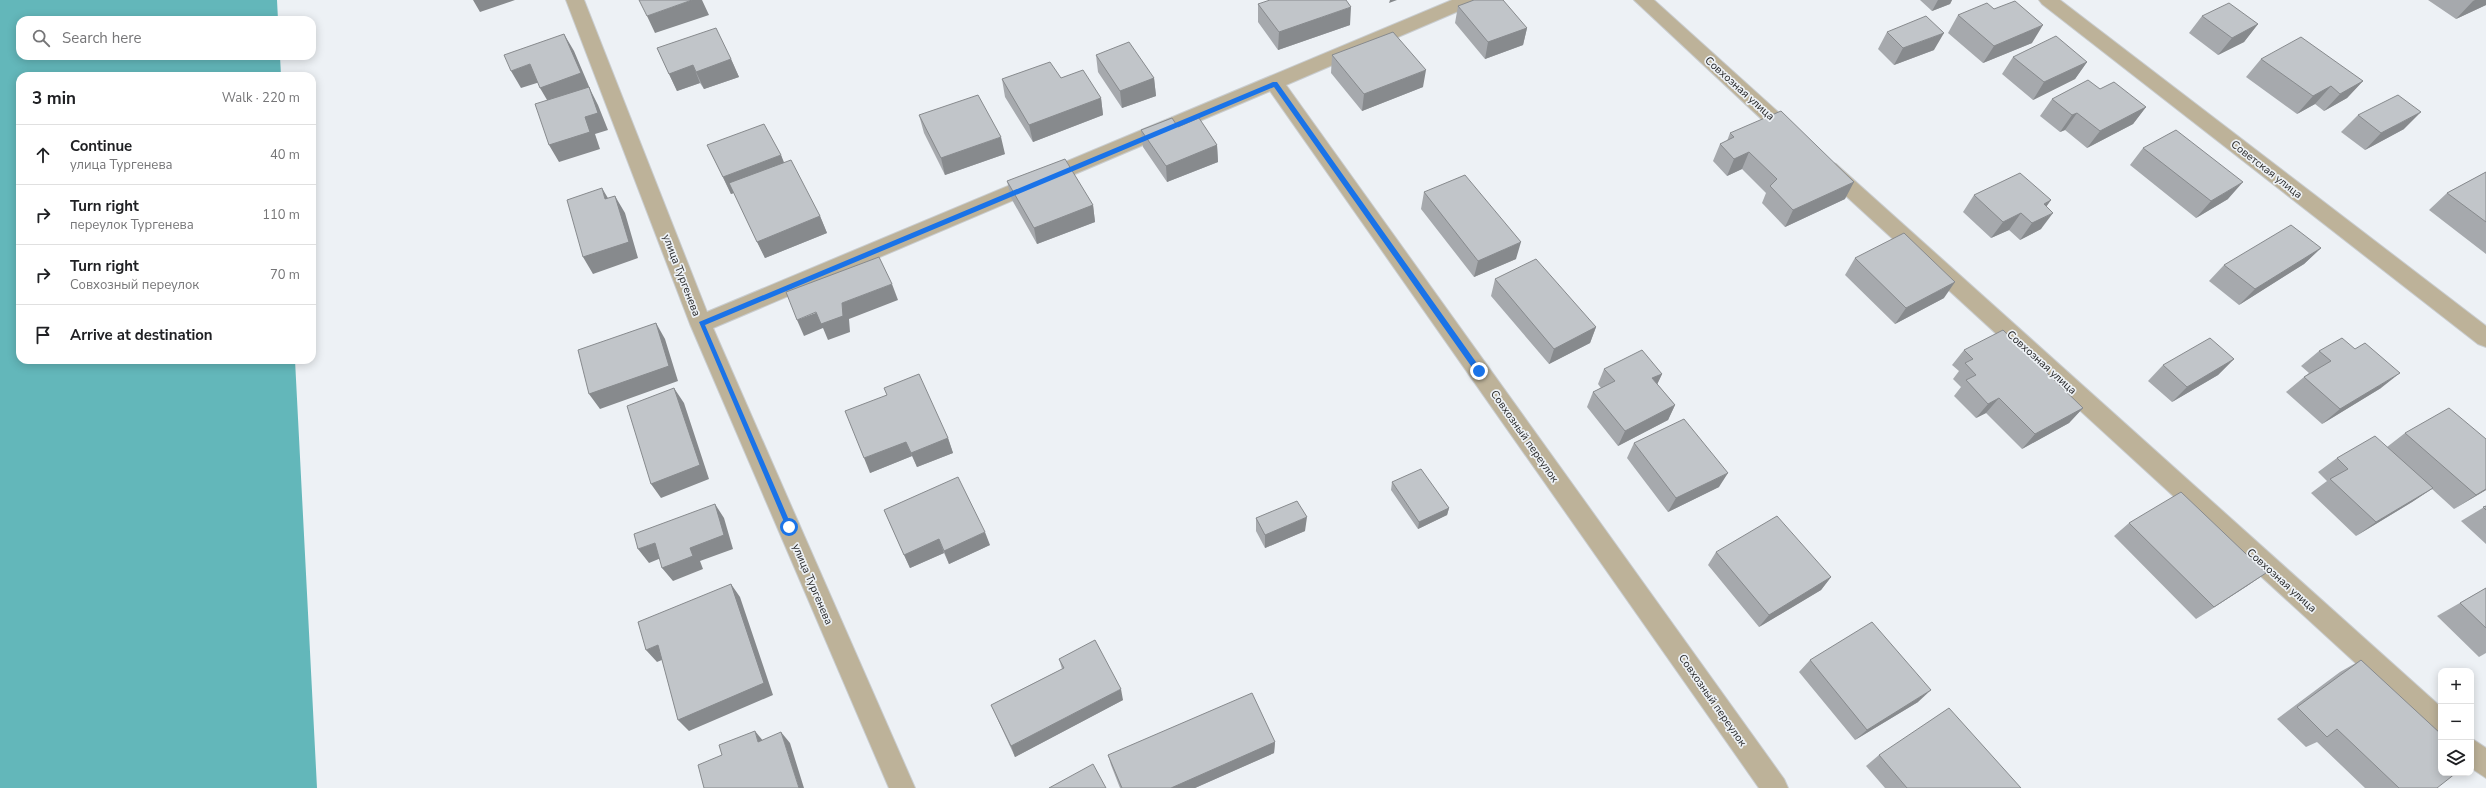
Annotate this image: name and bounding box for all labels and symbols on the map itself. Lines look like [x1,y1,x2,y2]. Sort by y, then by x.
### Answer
street label: Совхозная улица [1702,53,1778,124]
street label: Советская улица [2228,137,2306,202]
street label: улица Тургенева [659,232,704,318]
street label: Совхозная улица [2004,327,2080,398]
route end [1470,362,1488,380]
street label: Совхозный переулок [1487,387,1562,486]
route start [780,518,798,536]
street label: улица Тургенева [789,541,836,627]
street label: Совхозная улица [2244,545,2320,616]
street label: Совхозный переулок [1675,651,1750,750]

